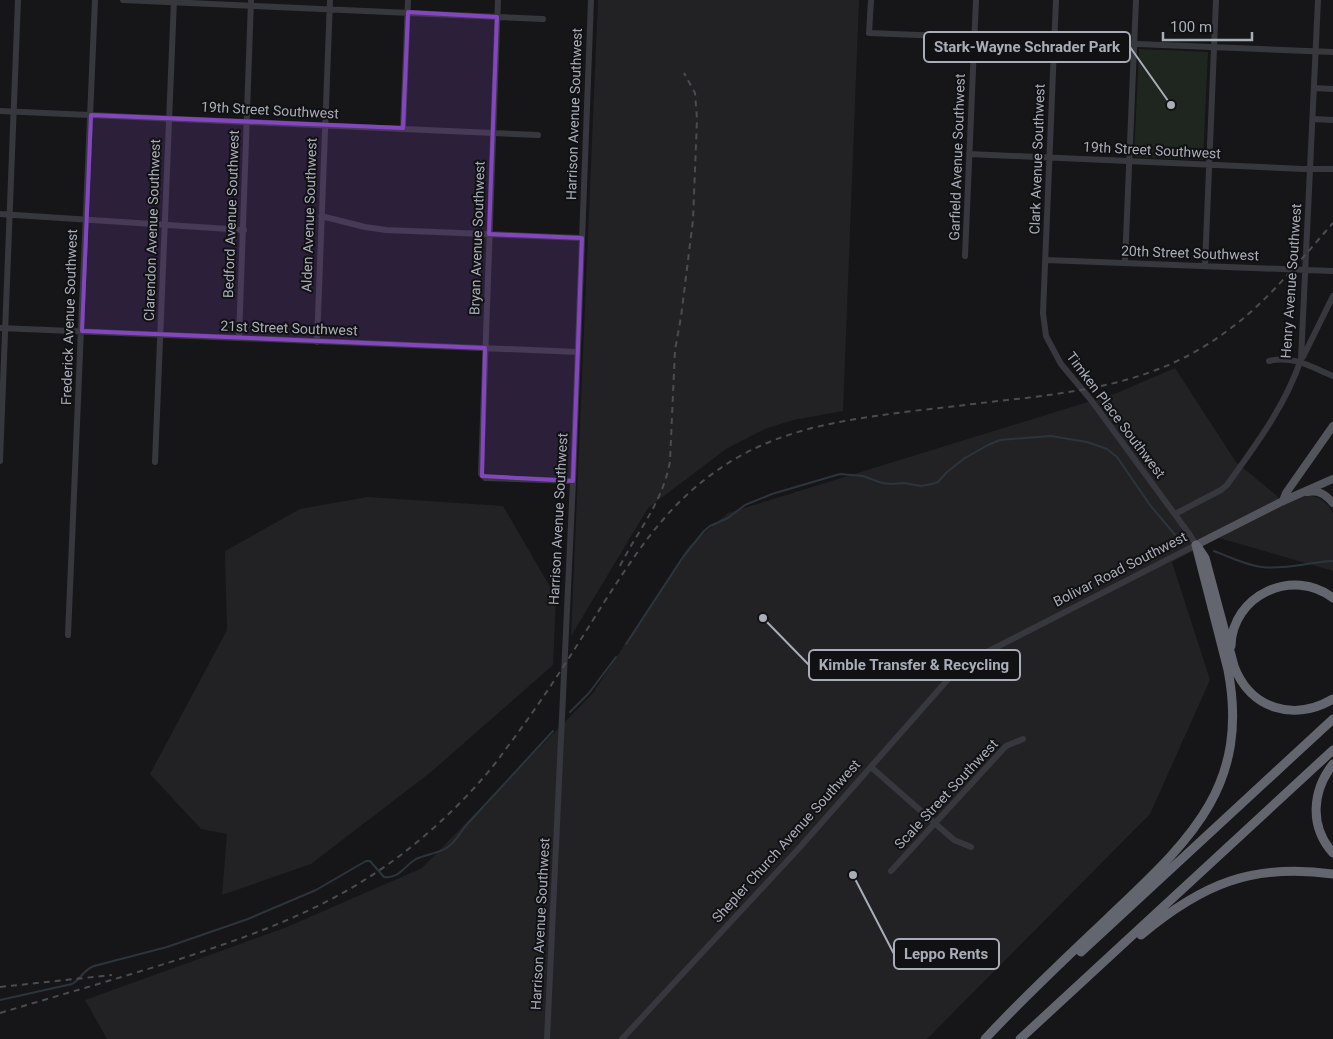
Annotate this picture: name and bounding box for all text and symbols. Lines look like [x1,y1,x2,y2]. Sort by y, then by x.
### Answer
scale bar [1163,10,1252,42]
text: 100 m [1170,18,1212,36]
street label: Harrison Avenue Southwest [563,27,585,200]
callout: Stark-Wayne Schrader Park [924,32,1130,62]
text: Stark-Wayne Schrader Park [934,38,1121,56]
street label: Garfield Avenue Southwest [946,73,968,241]
street label: Clark Avenue Southwest [1026,83,1048,235]
street label: 19th Street Southwest [201,98,340,122]
street label: Bedford Avenue Southwest [220,129,242,298]
street label: Alden Avenue Southwest [298,137,320,292]
street label: Clarendon Avenue Southwest [141,138,163,321]
street label: 19th Street Southwest [1083,138,1222,162]
street label: Bryan Avenue Southwest [466,160,488,315]
street label: Henry Avenue Southwest [1278,203,1304,359]
street label: Frederick Avenue Southwest [58,228,80,405]
street label: 20th Street Southwest [1121,243,1260,263]
street label: 21st Street Southwest [220,318,358,338]
street label: Timken Place Southwest [1063,349,1169,482]
street label: Harrison Avenue Southwest [546,432,571,605]
street label: Bolivar Road Southwest [1051,528,1190,610]
callout: Kimble Transfer & Recycling [809,650,1020,680]
text: Kimble Transfer & Recycling [819,656,1009,674]
street label: Scale Street Southwest [891,736,1001,852]
street label: Shepler Church Avenue Southwest [709,756,864,926]
street label: Harrison Avenue Southwest [528,837,553,1010]
callout: Leppo Rents [894,939,999,969]
text: Leppo Rents [904,945,988,963]

